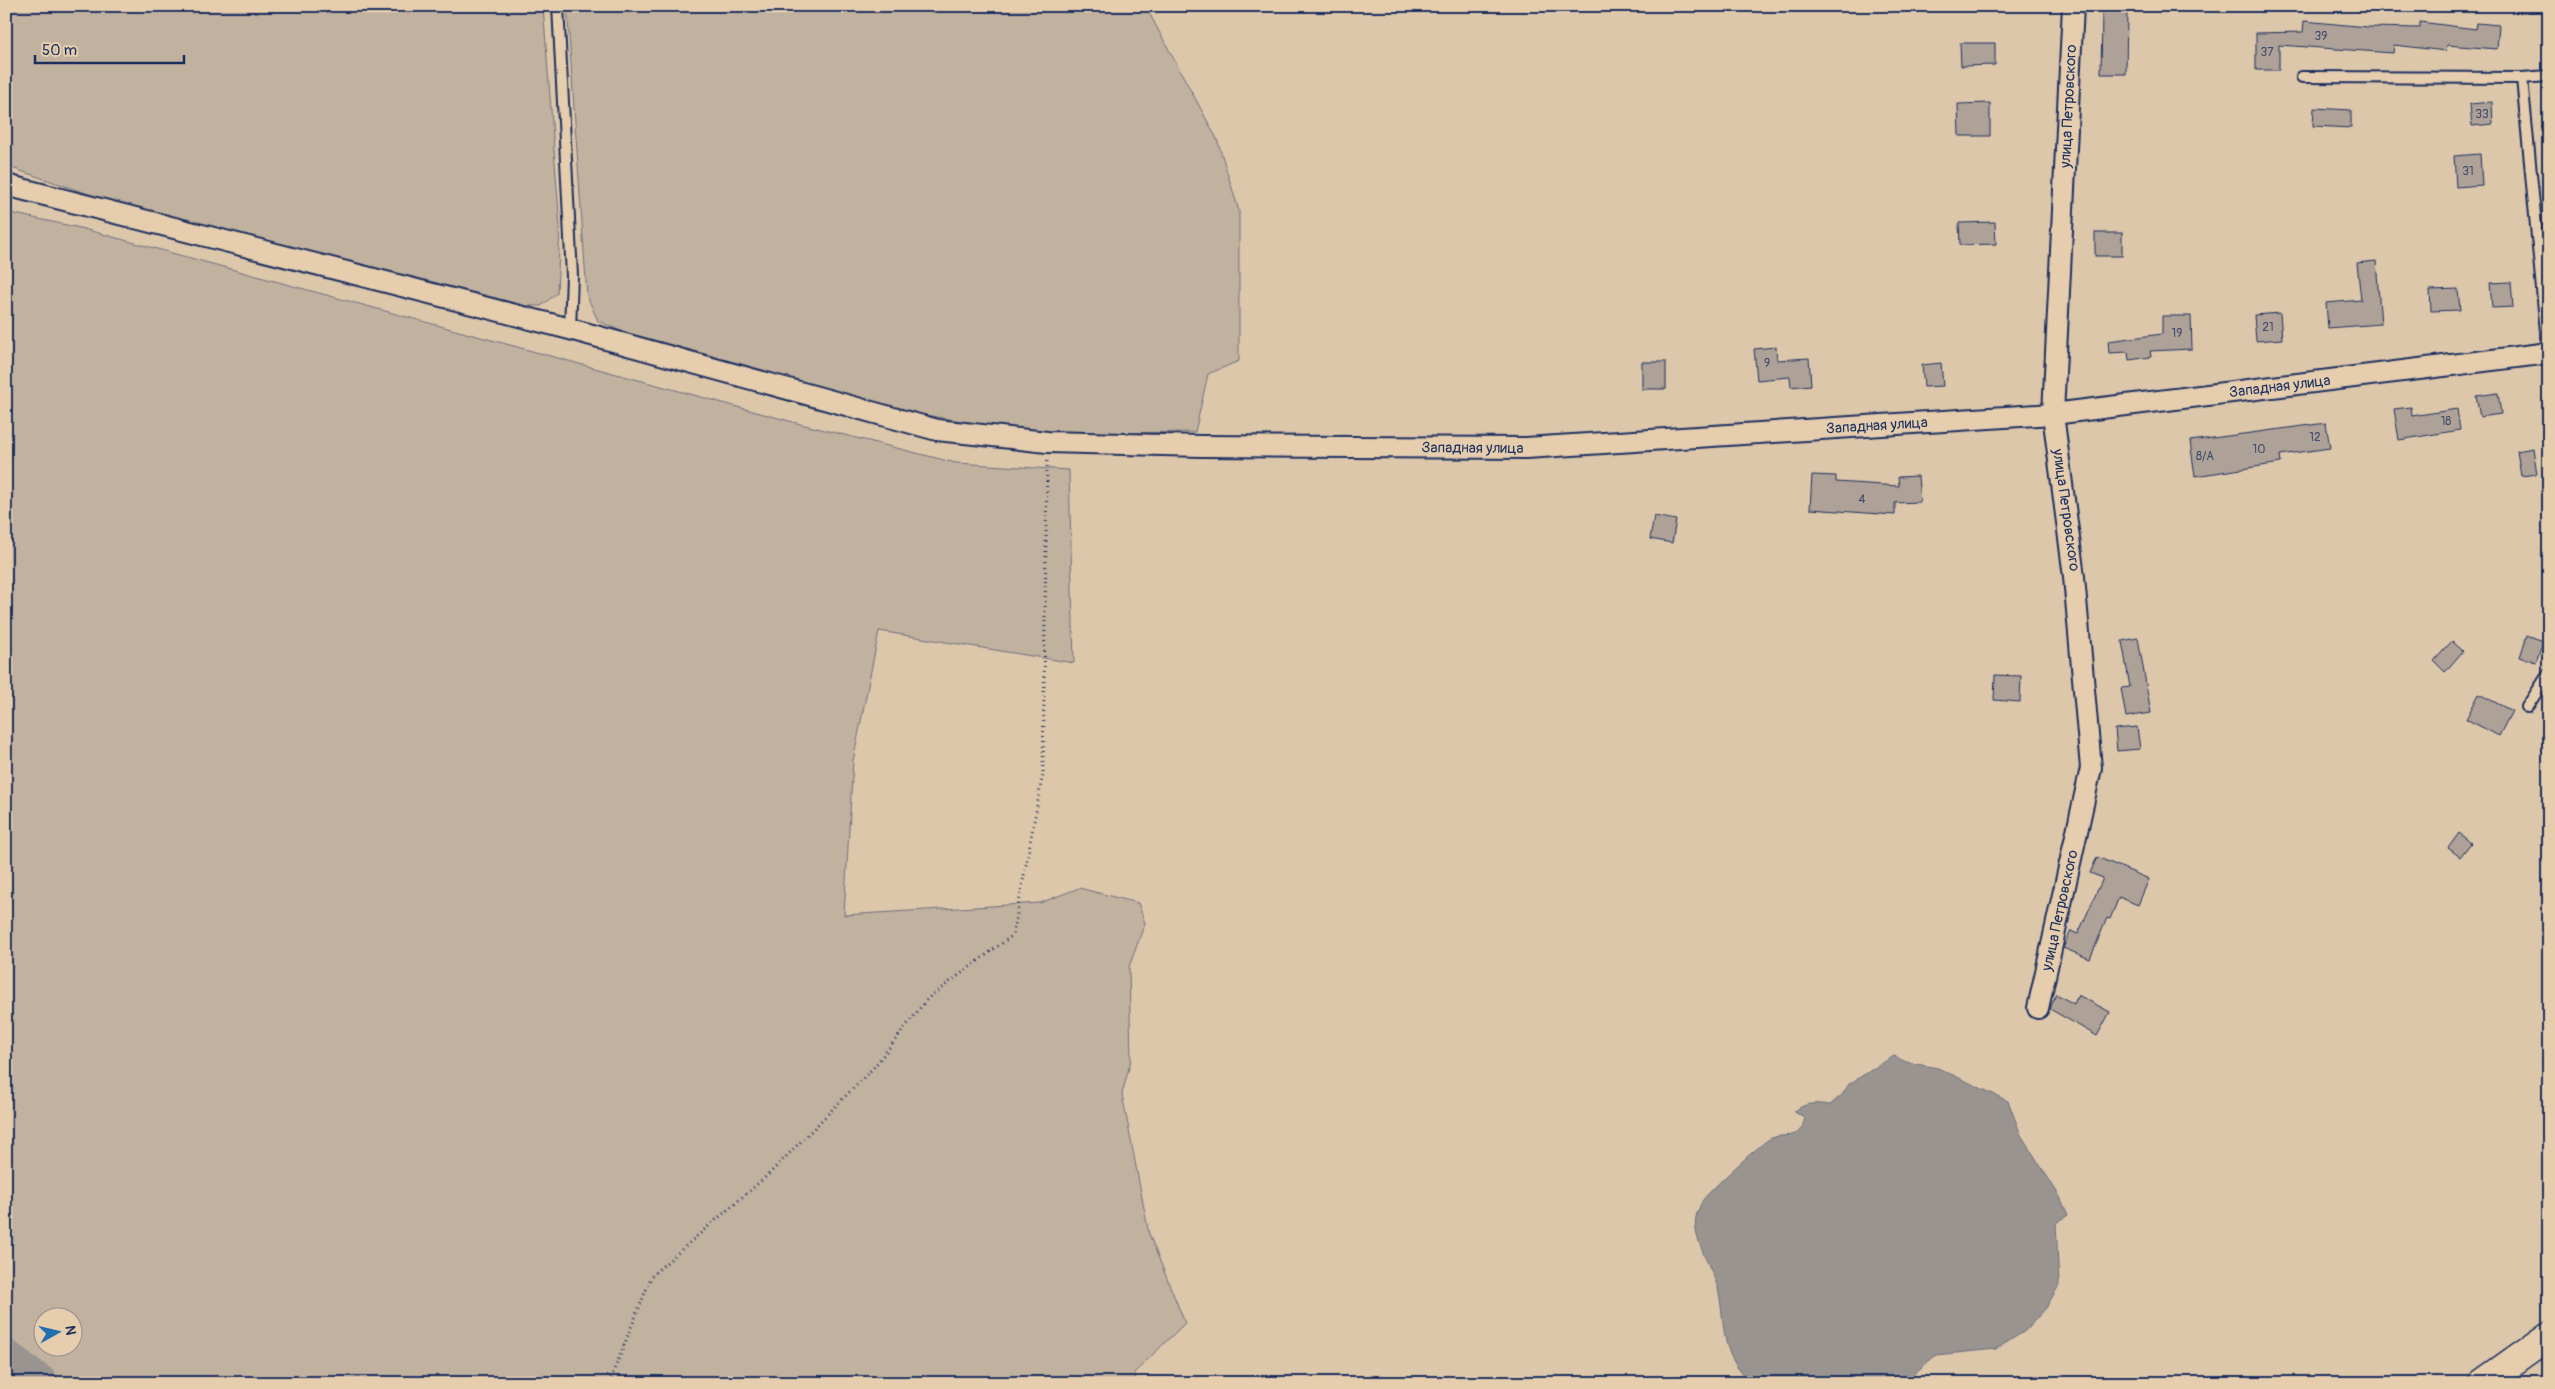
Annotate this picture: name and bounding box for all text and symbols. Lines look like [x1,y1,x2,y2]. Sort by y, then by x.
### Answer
house number: 39 [2315,29,2327,44]
scale bar [35,32,184,64]
text: 50 m [42,41,77,60]
street label: улица Петровского [2056,44,2081,170]
house number: 37 [2260,45,2274,60]
house number: 33 [2475,107,2489,122]
house number: 31 [2462,164,2474,179]
house number: 21 [2262,320,2274,335]
house number: 19 [2172,326,2182,341]
house number: 9 [1764,356,1770,371]
street label: Западная улица [2228,370,2331,402]
street label: Западная улица [1825,413,1928,438]
house number: 18 [2441,414,2451,429]
house number: 12 [2309,430,2321,445]
street label: Западная улица [1422,438,1524,457]
house number: 10 [2253,442,2265,457]
street label: улица Петровского [2048,446,2084,573]
house number: 8/А [2196,449,2214,464]
house number: 4 [1859,492,1866,507]
street label: улица Петровского [2037,848,2082,974]
north arrow [32,1306,82,1356]
text: N [61,1324,79,1336]

